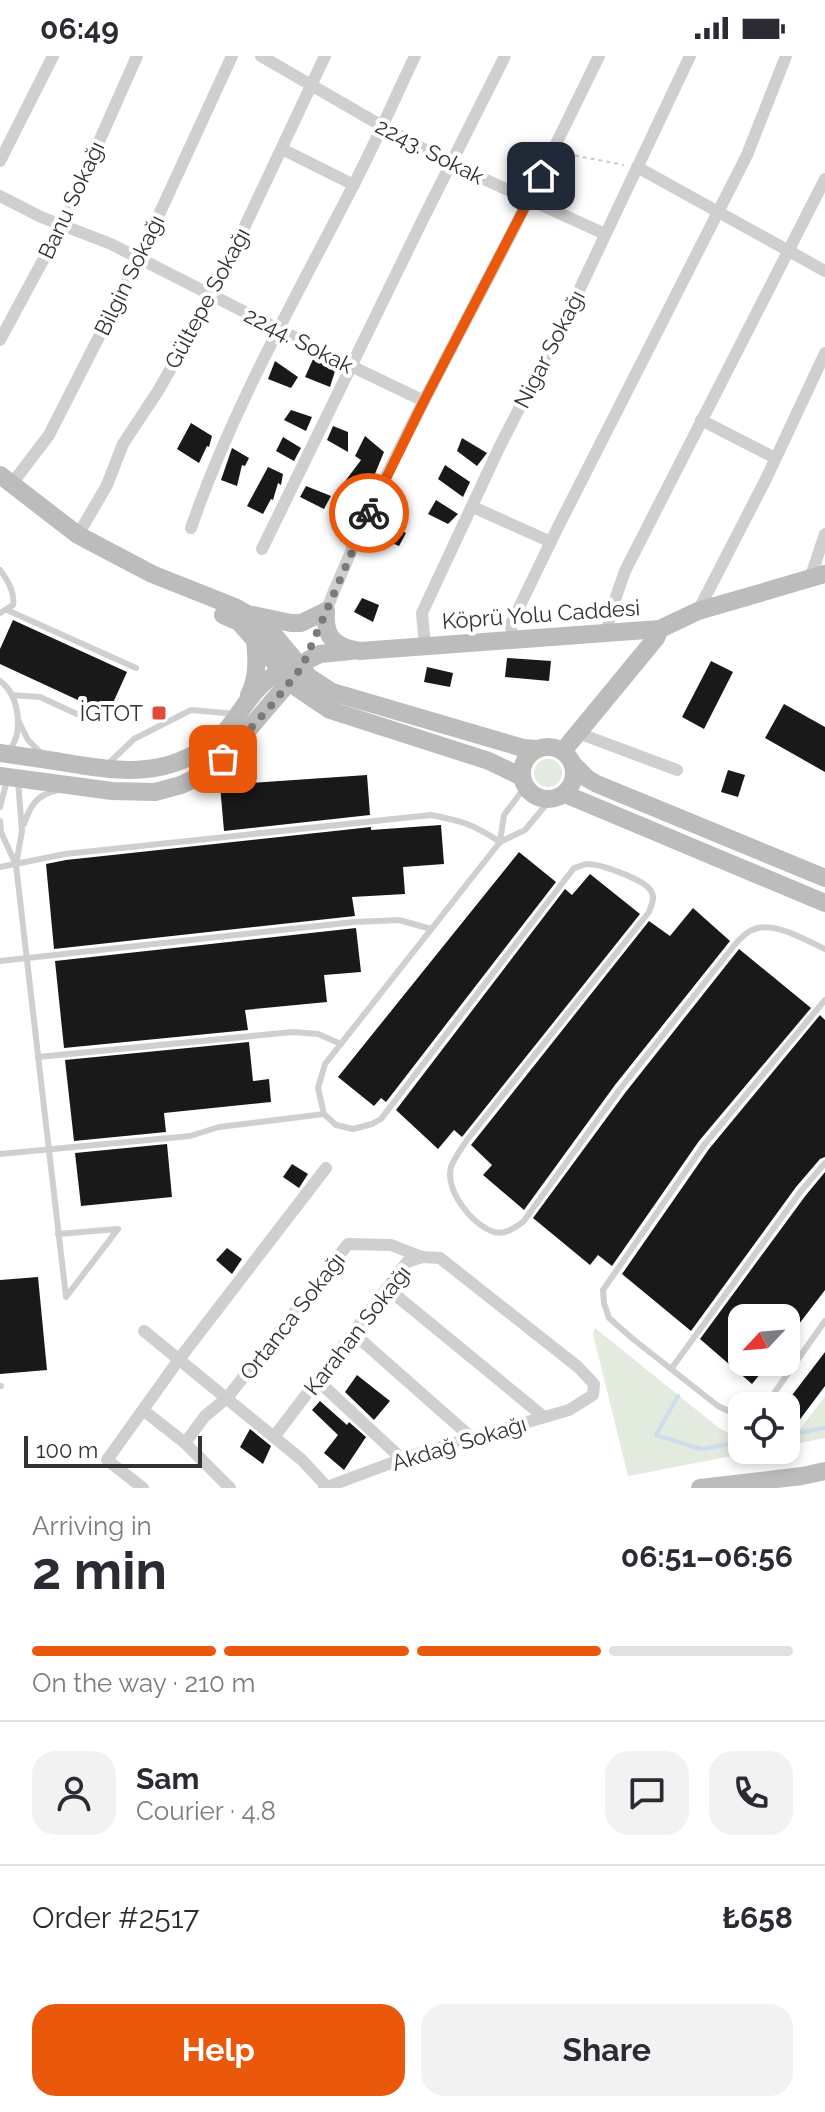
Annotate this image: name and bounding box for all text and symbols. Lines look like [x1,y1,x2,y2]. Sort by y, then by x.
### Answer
text: 06:49 [40,11,119,46]
street label: 2243. Sokak [371,113,489,190]
street label: Banu Sokağı [32,137,110,263]
pin [507,142,575,210]
icon: home [519,154,563,198]
street label: Bilgin Sokağı [89,211,169,339]
street label: Gültepe Sokağı [159,223,255,373]
street label: Nigar Sokağı [508,286,590,412]
street label: 2244. Sokak [240,302,358,379]
courier [329,473,409,553]
icon: bike [347,491,391,535]
street label: Köprü Yolu Caddesi [441,594,641,634]
place label: İGTOT [80,700,144,726]
marker: İGTOT [150,704,168,722]
pin [189,725,257,793]
icon: bag [201,737,245,781]
street label: Ortanca Sokağı [234,1247,350,1385]
street label: Karahan Sokağı [298,1260,416,1400]
north arrow [728,1304,800,1376]
map controls [728,1304,800,1464]
button: locate [728,1392,800,1464]
street label: Akdağ Sokağı [389,1410,529,1476]
scale bar [24,1432,202,1468]
text: 100 m [36,1437,98,1463]
text: Arriving in [32,1511,152,1541]
text: 06:51–06:56 [621,1539,793,1574]
text: 2 min [32,1540,167,1601]
text: On the way · 210 m [32,1668,256,1698]
button: person [32,1751,116,1835]
button: chat [605,1751,689,1835]
button: phone [709,1751,793,1835]
text: Sam [136,1761,199,1796]
text: Courier · 4.8 [136,1796,276,1826]
text: Order #2517 [32,1900,199,1935]
text: ₺658 [722,1900,793,1935]
button: Help [32,2004,405,2096]
button: Share [421,2004,793,2096]

